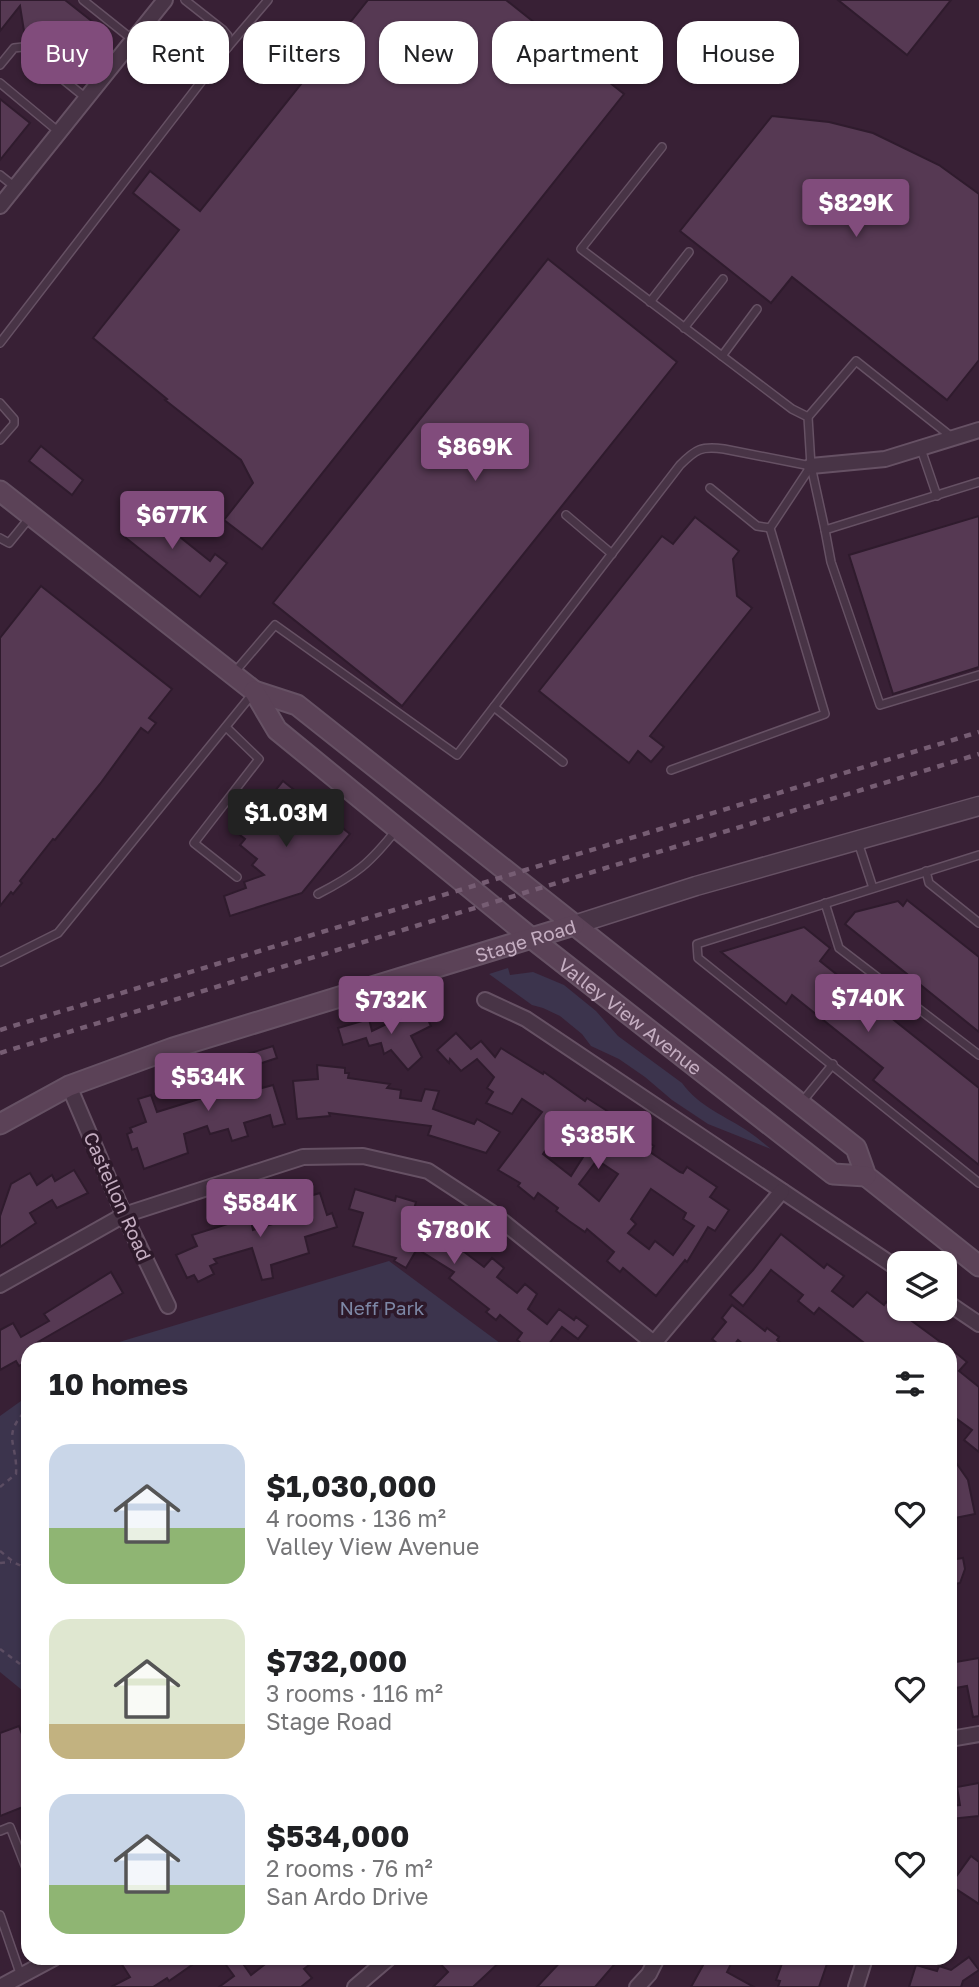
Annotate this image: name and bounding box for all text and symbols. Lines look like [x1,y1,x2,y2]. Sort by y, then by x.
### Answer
chip: Buy [21,21,113,84]
chip: Rent [127,21,229,84]
chip: Filters [243,21,365,84]
chip: New [379,21,478,84]
chip: Apartment [492,21,663,84]
chip: House [677,21,799,84]
pin: $829K [807,180,905,239]
text: $829K [818,188,894,216]
pin: $869K [426,424,524,483]
text: $869K [437,432,513,460]
pin: $677K [123,491,221,551]
text: $677K [136,500,208,528]
pin: $1.03M [229,790,343,849]
text: $1.03M [244,798,328,826]
street label: Stage Road [472,914,578,966]
street label: Valley View Avenue [554,952,707,1079]
pin: $740K [819,974,917,1034]
pin: $732K [342,976,440,1036]
text: $740K [831,983,905,1011]
text: $732K [355,985,427,1013]
pin: $534K [159,1054,257,1113]
text: $534K [171,1062,245,1090]
pin: $385K [549,1112,647,1171]
text: $385K [561,1120,635,1148]
street label: Castellon Road [79,1128,157,1264]
pin: $584K [211,1180,309,1239]
text: $584K [222,1188,298,1216]
pin: $780K [405,1206,503,1266]
text: $780K [417,1215,491,1243]
map controls [887,1251,957,1321]
button: layers [887,1251,957,1321]
park label: Neff Park [339,1296,425,1319]
icon: filters [891,1365,929,1403]
text: 10 homes [49,1366,188,1402]
text: $1,030,000 [266,1468,437,1504]
icon: home [105,1472,189,1556]
icon: heart [891,1495,929,1533]
text: 4 rooms · 136 m² [266,1504,446,1532]
text: Valley View Avenue [266,1532,479,1560]
text: $732,000 [266,1643,407,1679]
icon: home [105,1647,189,1731]
icon: heart [891,1670,929,1708]
text: 3 rooms · 116 m² [266,1679,443,1707]
text: Stage Road [266,1707,392,1735]
text: $534,000 [266,1818,410,1854]
icon: home [105,1822,189,1906]
icon: heart [891,1845,929,1883]
text: 2 rooms · 76 m² [266,1854,433,1882]
text: San Ardo Drive [266,1882,428,1910]

